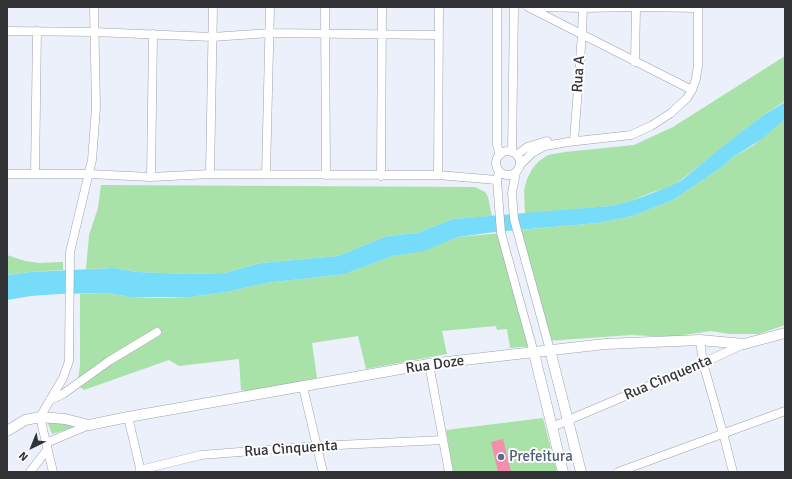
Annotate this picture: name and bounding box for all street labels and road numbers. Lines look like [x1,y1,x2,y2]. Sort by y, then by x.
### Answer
street label: Rua A [569,55,589,93]
street label: Rua Cinquenta [621,351,715,405]
street label: Rua Doze [405,352,465,378]
street label: Rua Cinquenta [244,437,338,461]

